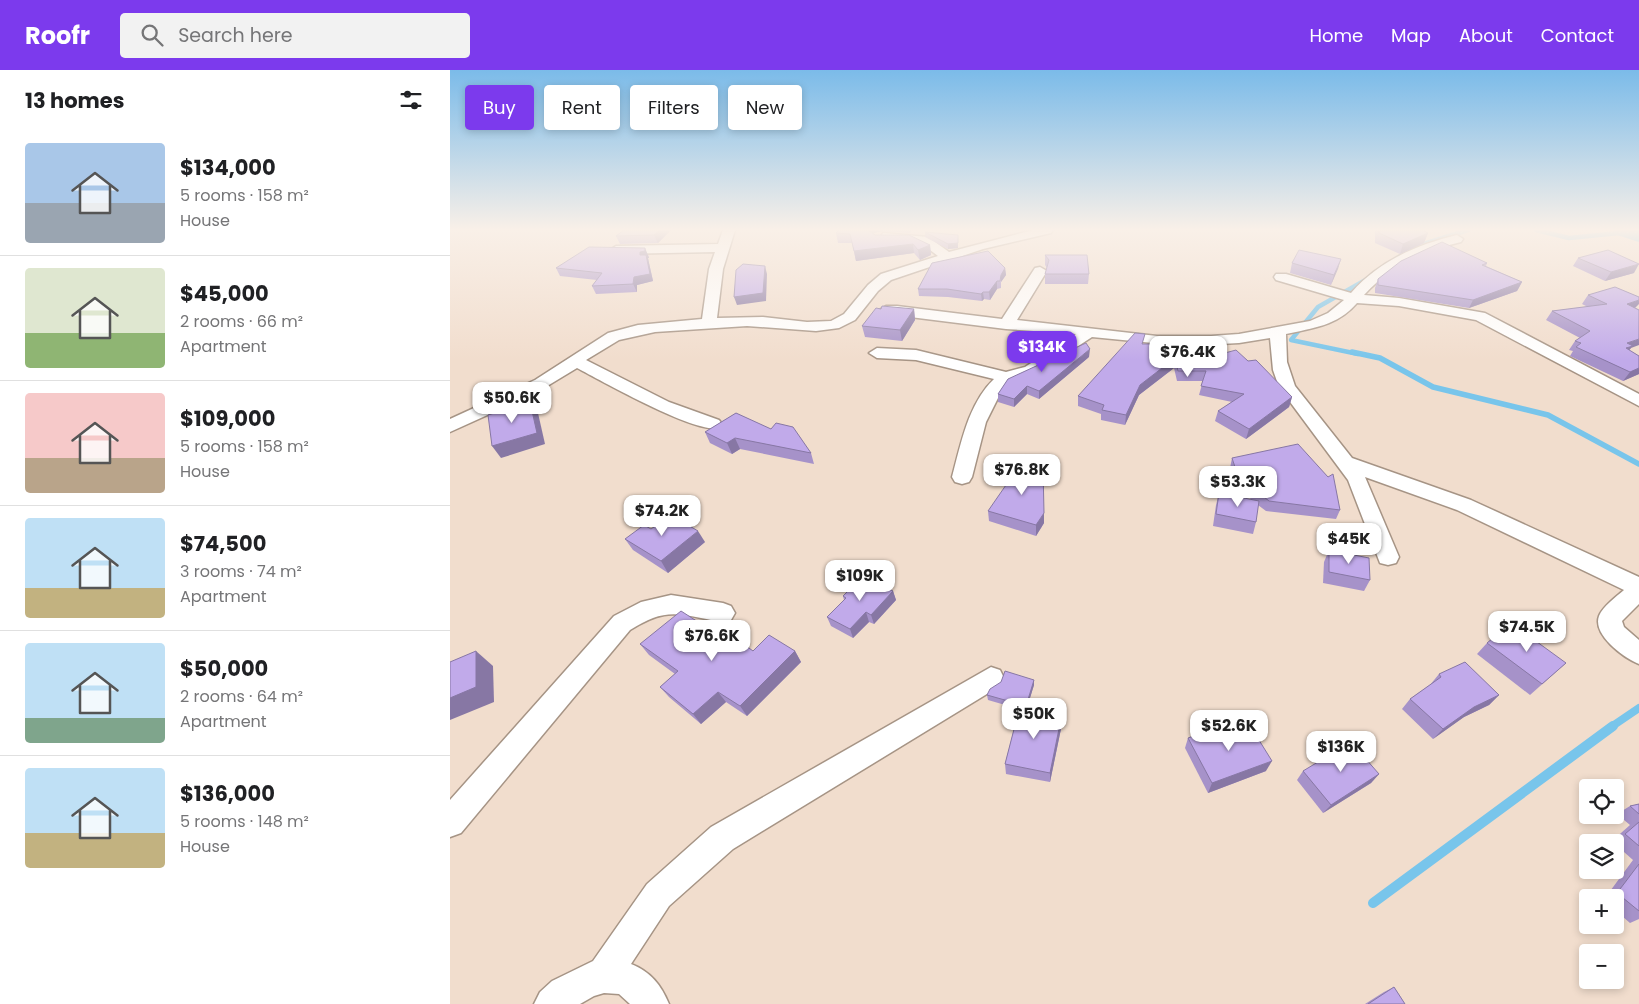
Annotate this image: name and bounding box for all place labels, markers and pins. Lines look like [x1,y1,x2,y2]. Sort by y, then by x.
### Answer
pin: $134K [1007,330,1077,373]
pin: $76.4K [1147,336,1229,378]
pin: $50.6K [471,382,553,424]
pin: $76.8K [981,454,1063,496]
pin: $53.3K [1197,466,1279,508]
pin: $74.2K [621,494,703,537]
pin: $45K [1319,522,1379,565]
pin: $109K [825,560,895,602]
pin: $74.5K [1486,610,1568,653]
pin: $76.6K [671,620,753,662]
pin: $50K [1004,698,1064,740]
pin: $52.6K [1188,710,1270,752]
pin: $136K [1306,730,1376,773]

